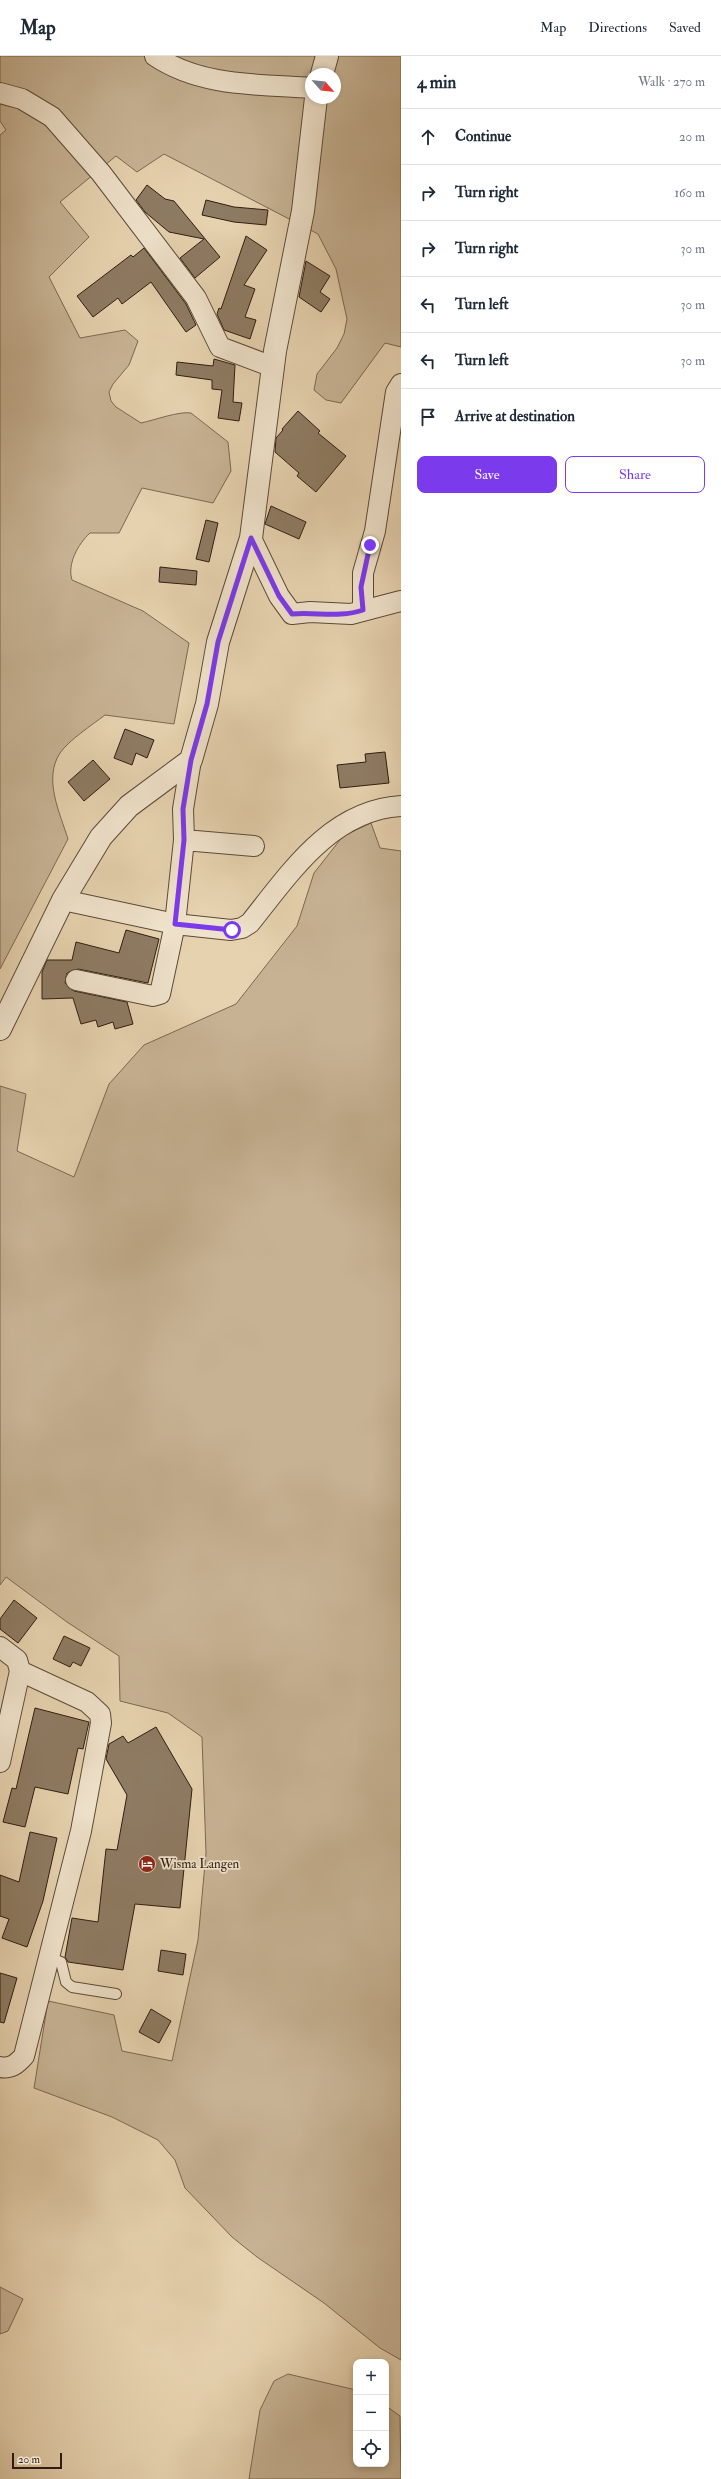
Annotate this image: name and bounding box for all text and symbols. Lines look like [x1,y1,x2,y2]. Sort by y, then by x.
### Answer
text: Map [20,16,56,40]
text: Map [540,19,566,36]
text: Directions [588,19,647,36]
text: Saved [669,19,701,36]
north arrow [305,68,341,104]
text: 4 min [417,72,456,93]
text: Walk · 270 m [638,74,705,90]
icon: ahead [417,126,439,148]
text: Continue [455,127,511,146]
text: 20 m [679,129,705,145]
icon: right [417,182,439,204]
text: Turn right [455,183,518,202]
text: 160 m [674,185,705,201]
icon: right [417,238,439,260]
text: Turn right [455,239,518,258]
text: 30 m [681,241,705,257]
icon: left [417,294,439,316]
text: Turn left [455,295,509,314]
text: 30 m [681,297,705,313]
icon: left [417,350,439,372]
text: Turn left [455,351,509,370]
text: 30 m [681,353,705,369]
icon: arrive [417,406,439,428]
text: Arrive at destination [455,407,575,426]
button: Save [417,456,557,493]
button: Share [565,456,705,493]
route end [361,536,379,554]
route start [223,921,241,939]
hotel icon: Wisma Langen [137,1854,157,1874]
place label: Wisma Langen [159,1856,240,1872]
map controls [353,2359,389,2467]
button: + [353,2359,389,2395]
button: − [353,2395,389,2431]
button: locate [353,2431,389,2467]
scale bar [12,2451,62,2470]
text: 20 m [18,2453,40,2466]

